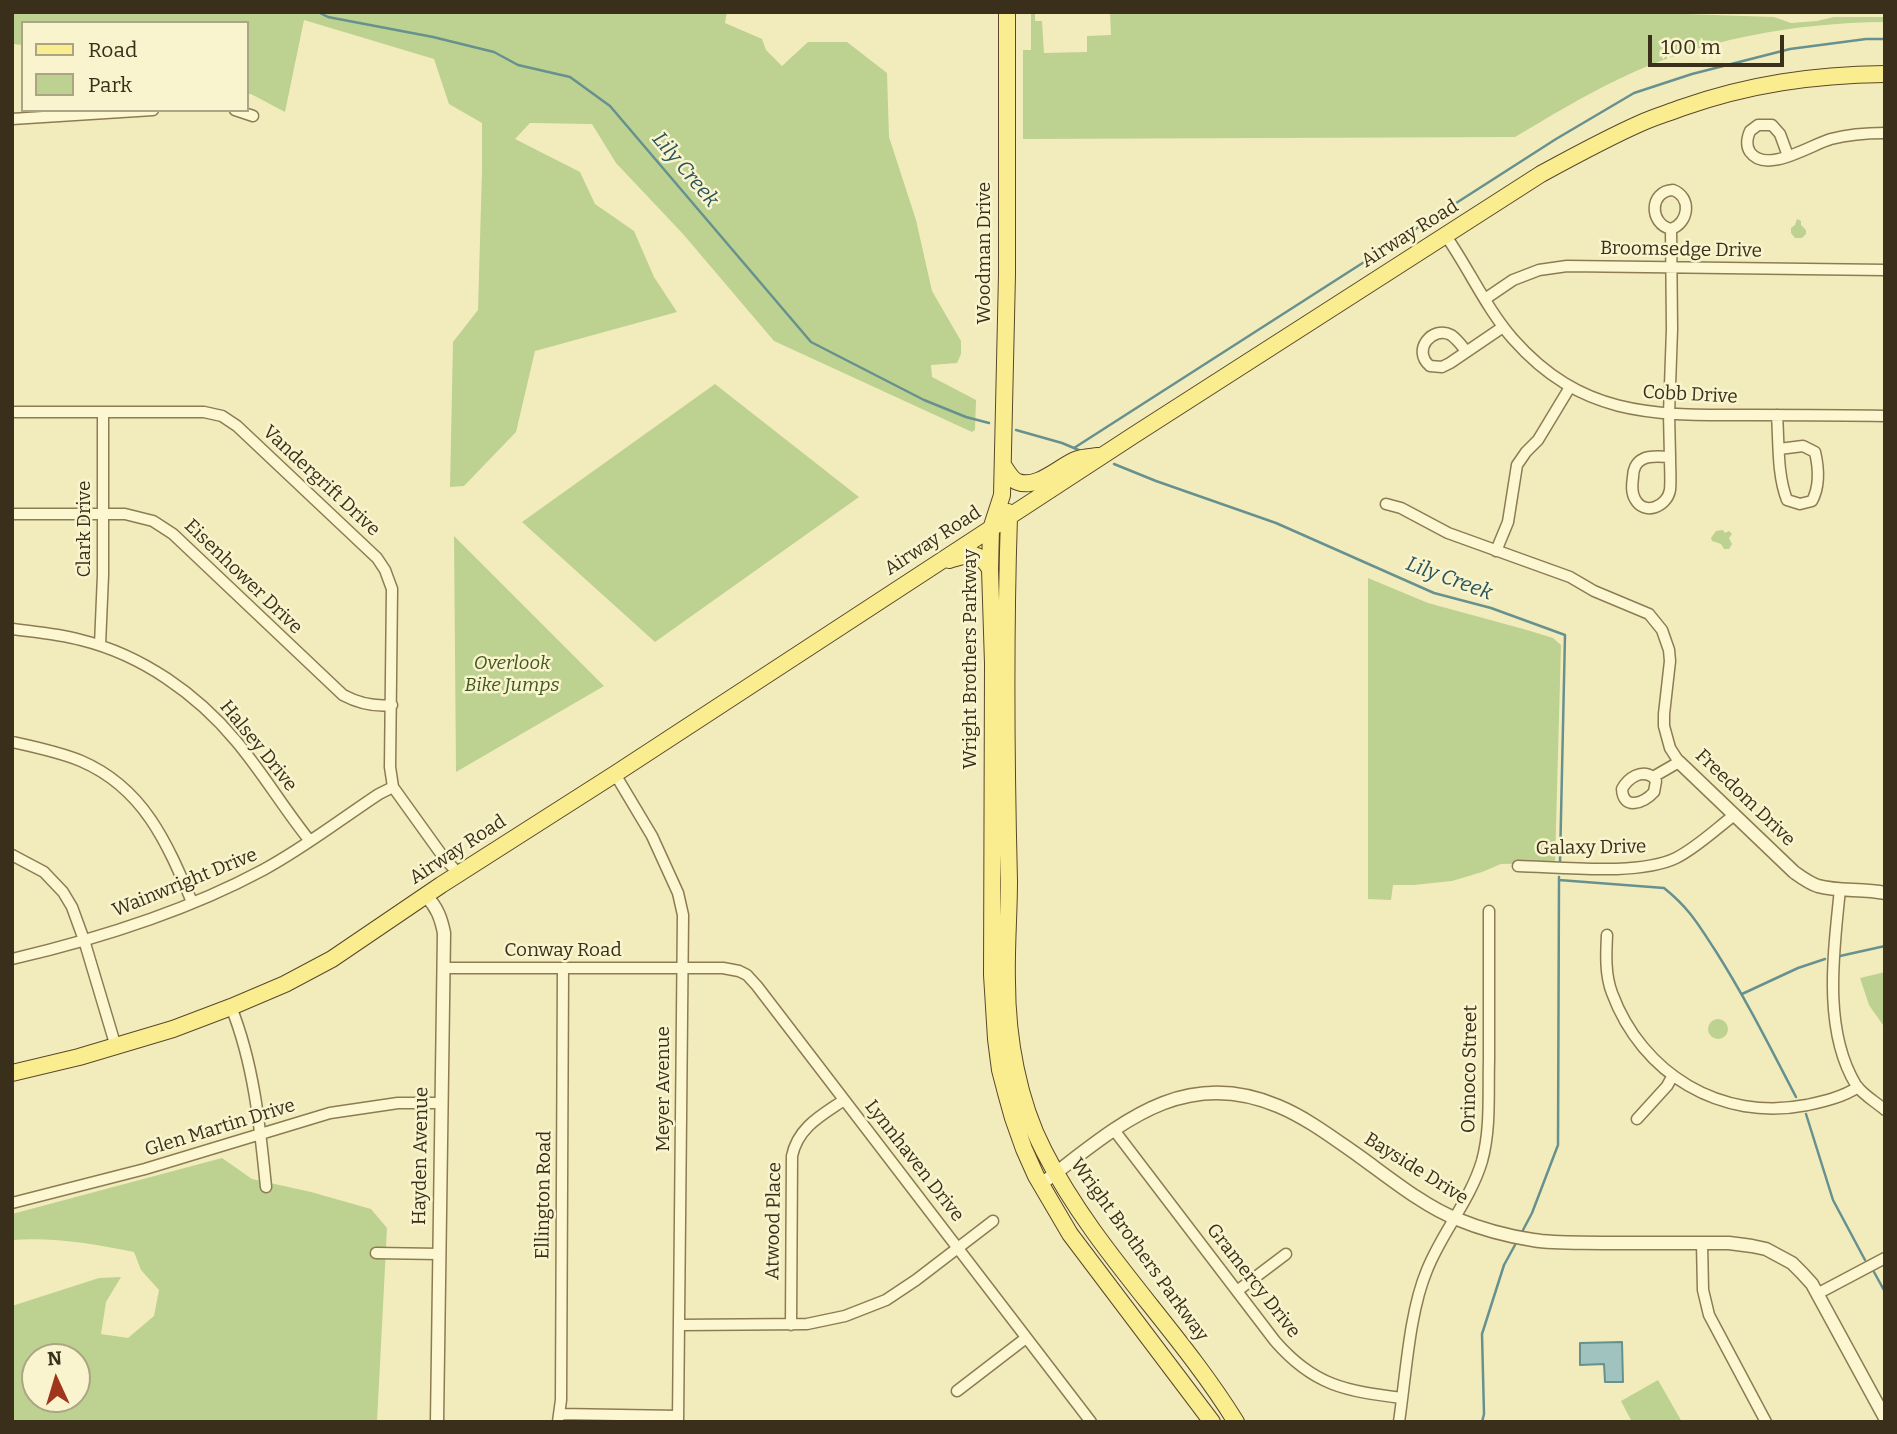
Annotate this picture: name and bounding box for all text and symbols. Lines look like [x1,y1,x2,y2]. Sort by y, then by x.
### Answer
legend [21,21,248,112]
scale bar [1652,21,1788,65]
text: 100 m [1661,34,1721,60]
text: Road [88,37,137,63]
text: Park [88,72,132,98]
water label: Lily Creek [646,127,724,213]
street label: Woodman Drive [974,182,996,324]
street label: Airway Road [1357,195,1463,273]
street label: Broomsedge Drive [1600,237,1762,263]
street label: Cobb Drive [1642,381,1738,409]
street label: Vandergrift Drive [258,421,384,541]
street label: Clark Drive [74,481,96,577]
street label: Airway Road [880,501,986,581]
street label: Eisenhower Drive [179,515,307,639]
street label: Wright Brothers Parkway [960,549,982,769]
water label: Lily Creek [1402,552,1496,606]
park label: Overlook Bike Jumps [464,653,560,697]
street label: Halsey Drive [214,696,302,796]
street label: Freedom Drive [1690,745,1800,851]
street label: Airway Road [405,810,511,890]
street label: Galaxy Drive [1535,836,1647,860]
street label: Wainwright Drive [109,844,261,922]
street label: Conway Road [504,940,622,962]
street label: Orinoco Street [1457,1005,1483,1133]
street label: Meyer Avenue [653,1026,675,1152]
street label: Hayden Avenue [408,1087,434,1225]
street label: Glen Martin Drive [142,1094,298,1162]
street label: Lynnhaven Drive [859,1096,969,1226]
street label: Bayside Drive [1360,1128,1472,1210]
street label: Ellington Road [531,1130,557,1260]
street label: Wright Brothers Parkway [1065,1154,1213,1346]
street label: Atwood Place [762,1162,786,1280]
street label: Gramercy Drive [1201,1219,1305,1343]
north arrow [21,1343,91,1413]
text: N [47,1347,63,1371]

